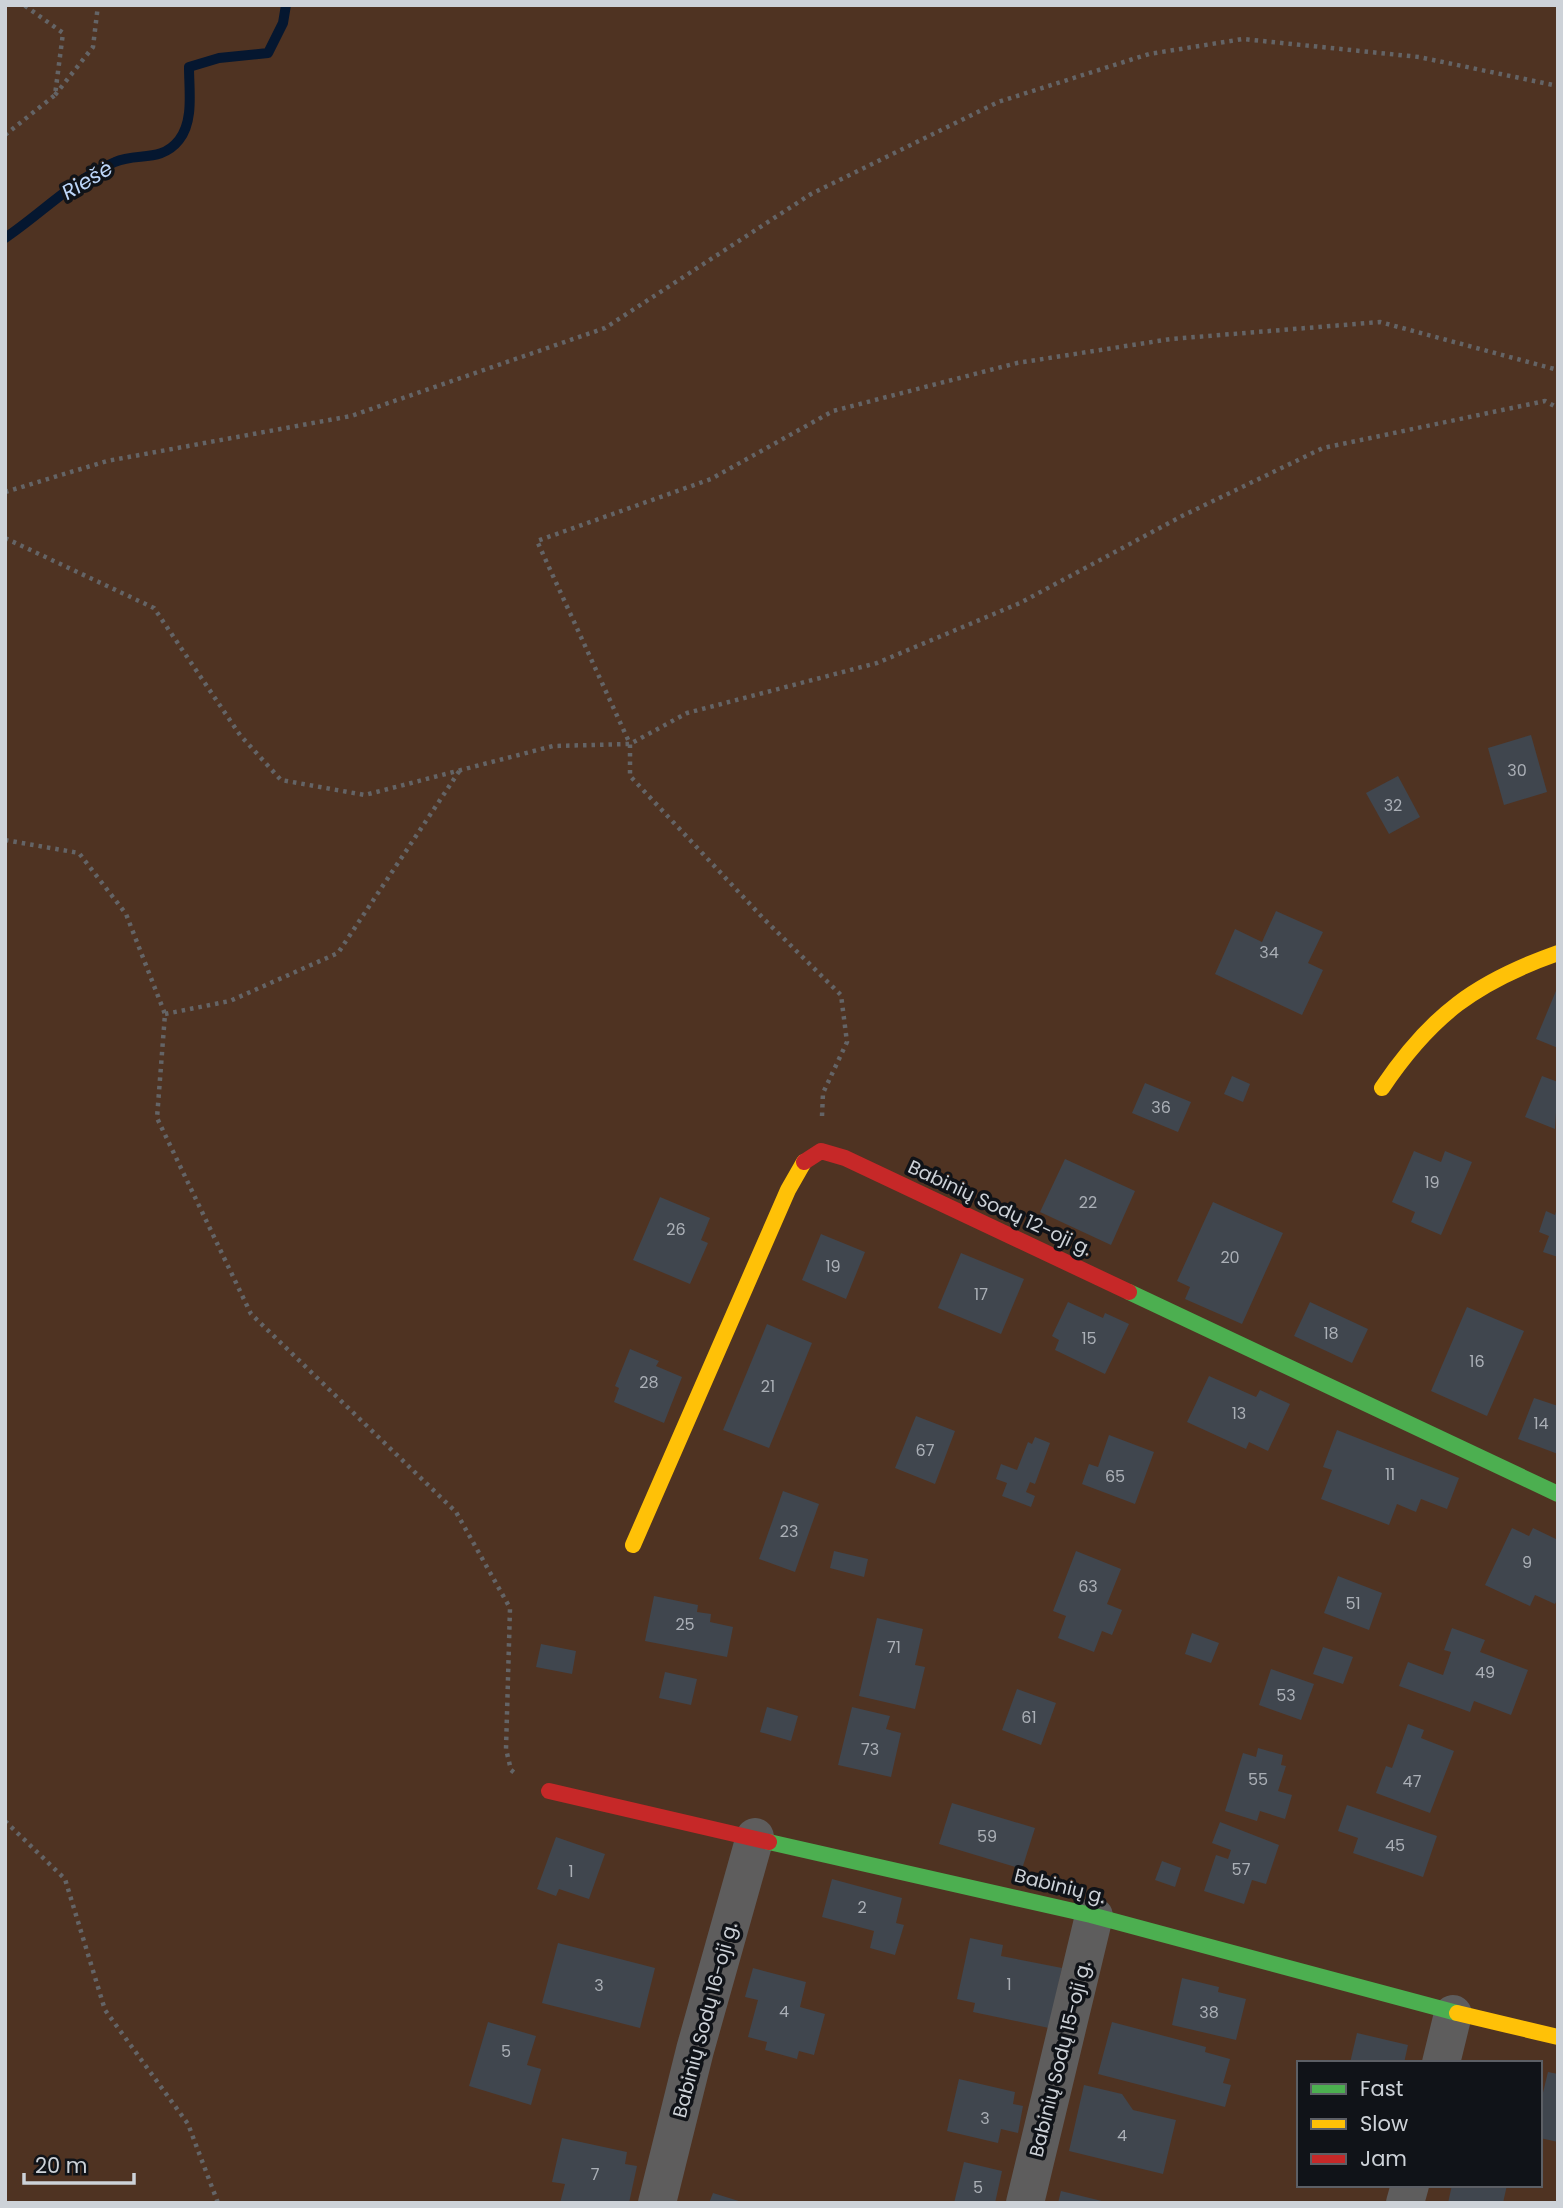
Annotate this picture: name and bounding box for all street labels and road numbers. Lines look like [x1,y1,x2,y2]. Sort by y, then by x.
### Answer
street label: Babinių Sodų 12-oji g. [903,1153,1097,1263]
street label: Babinių g. [1012,1862,1108,1910]
street label: Babinių Sodų 16-oji g. [666,1919,744,2121]
street label: Babinių Sodų 15-oji g. [1023,1958,1097,2160]

